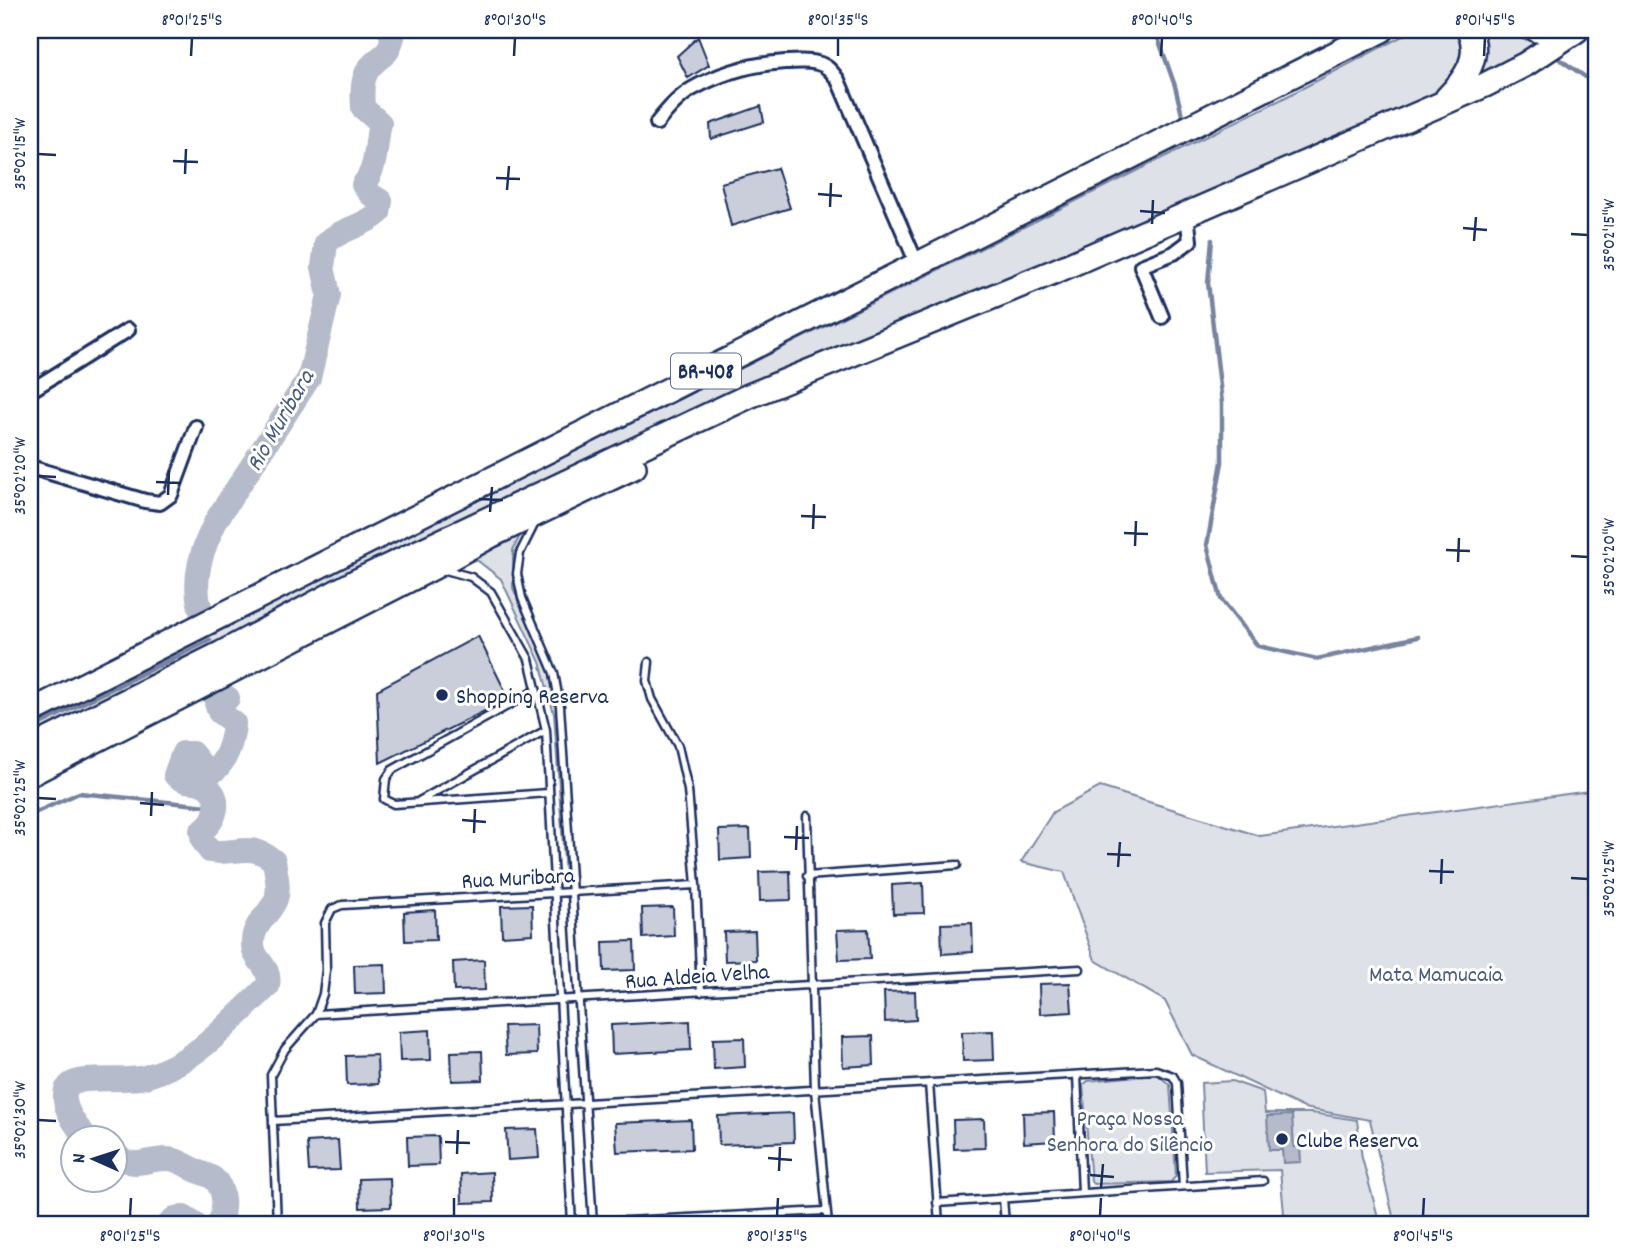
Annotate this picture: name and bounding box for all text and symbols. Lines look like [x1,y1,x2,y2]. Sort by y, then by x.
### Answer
text: 8°01'25"S [162,9,222,34]
text: 8°01'30"S [484,9,546,34]
text: 8°01'35"S [808,9,869,34]
text: 8°01'40"S [1131,9,1193,34]
text: 8°01'45"S [1455,9,1515,34]
text: 35°02'15"W [9,117,34,190]
text: 35°02'15"W [1598,198,1623,271]
road number: BR-408 [671,354,741,388]
water label: Rio Muribara [239,363,325,478]
text: 35°02'20"W [9,436,34,515]
text: 35°02'20"W [1598,517,1623,596]
place label: Shopping Reserva [456,682,610,715]
marker: Shopping Reserva [434,687,450,703]
text: 35°02'25"W [9,759,34,836]
text: 35°02'25"W [1598,840,1623,917]
street label: Rua Muribara [461,861,577,900]
street label: Rua Aldeia Velha [624,957,772,1000]
park label: Mata Mamucaia [1369,960,1504,993]
text: 35°02'30"W [9,1080,34,1159]
park label: Praça Nossa Senhora do Silêncio [1047,1104,1213,1163]
north arrow [60,1124,130,1194]
place label: Clube Reserva [1296,1126,1419,1159]
marker: Clube Reserva [1274,1131,1290,1147]
text: N [67,1153,94,1164]
text: 8°01'25"S [100,1225,160,1250]
text: 8°01'30"S [423,1225,485,1250]
text: 8°01'35"S [747,1225,808,1250]
text: 8°01'40"S [1069,1225,1131,1250]
text: 8°01'45"S [1393,1225,1453,1250]

